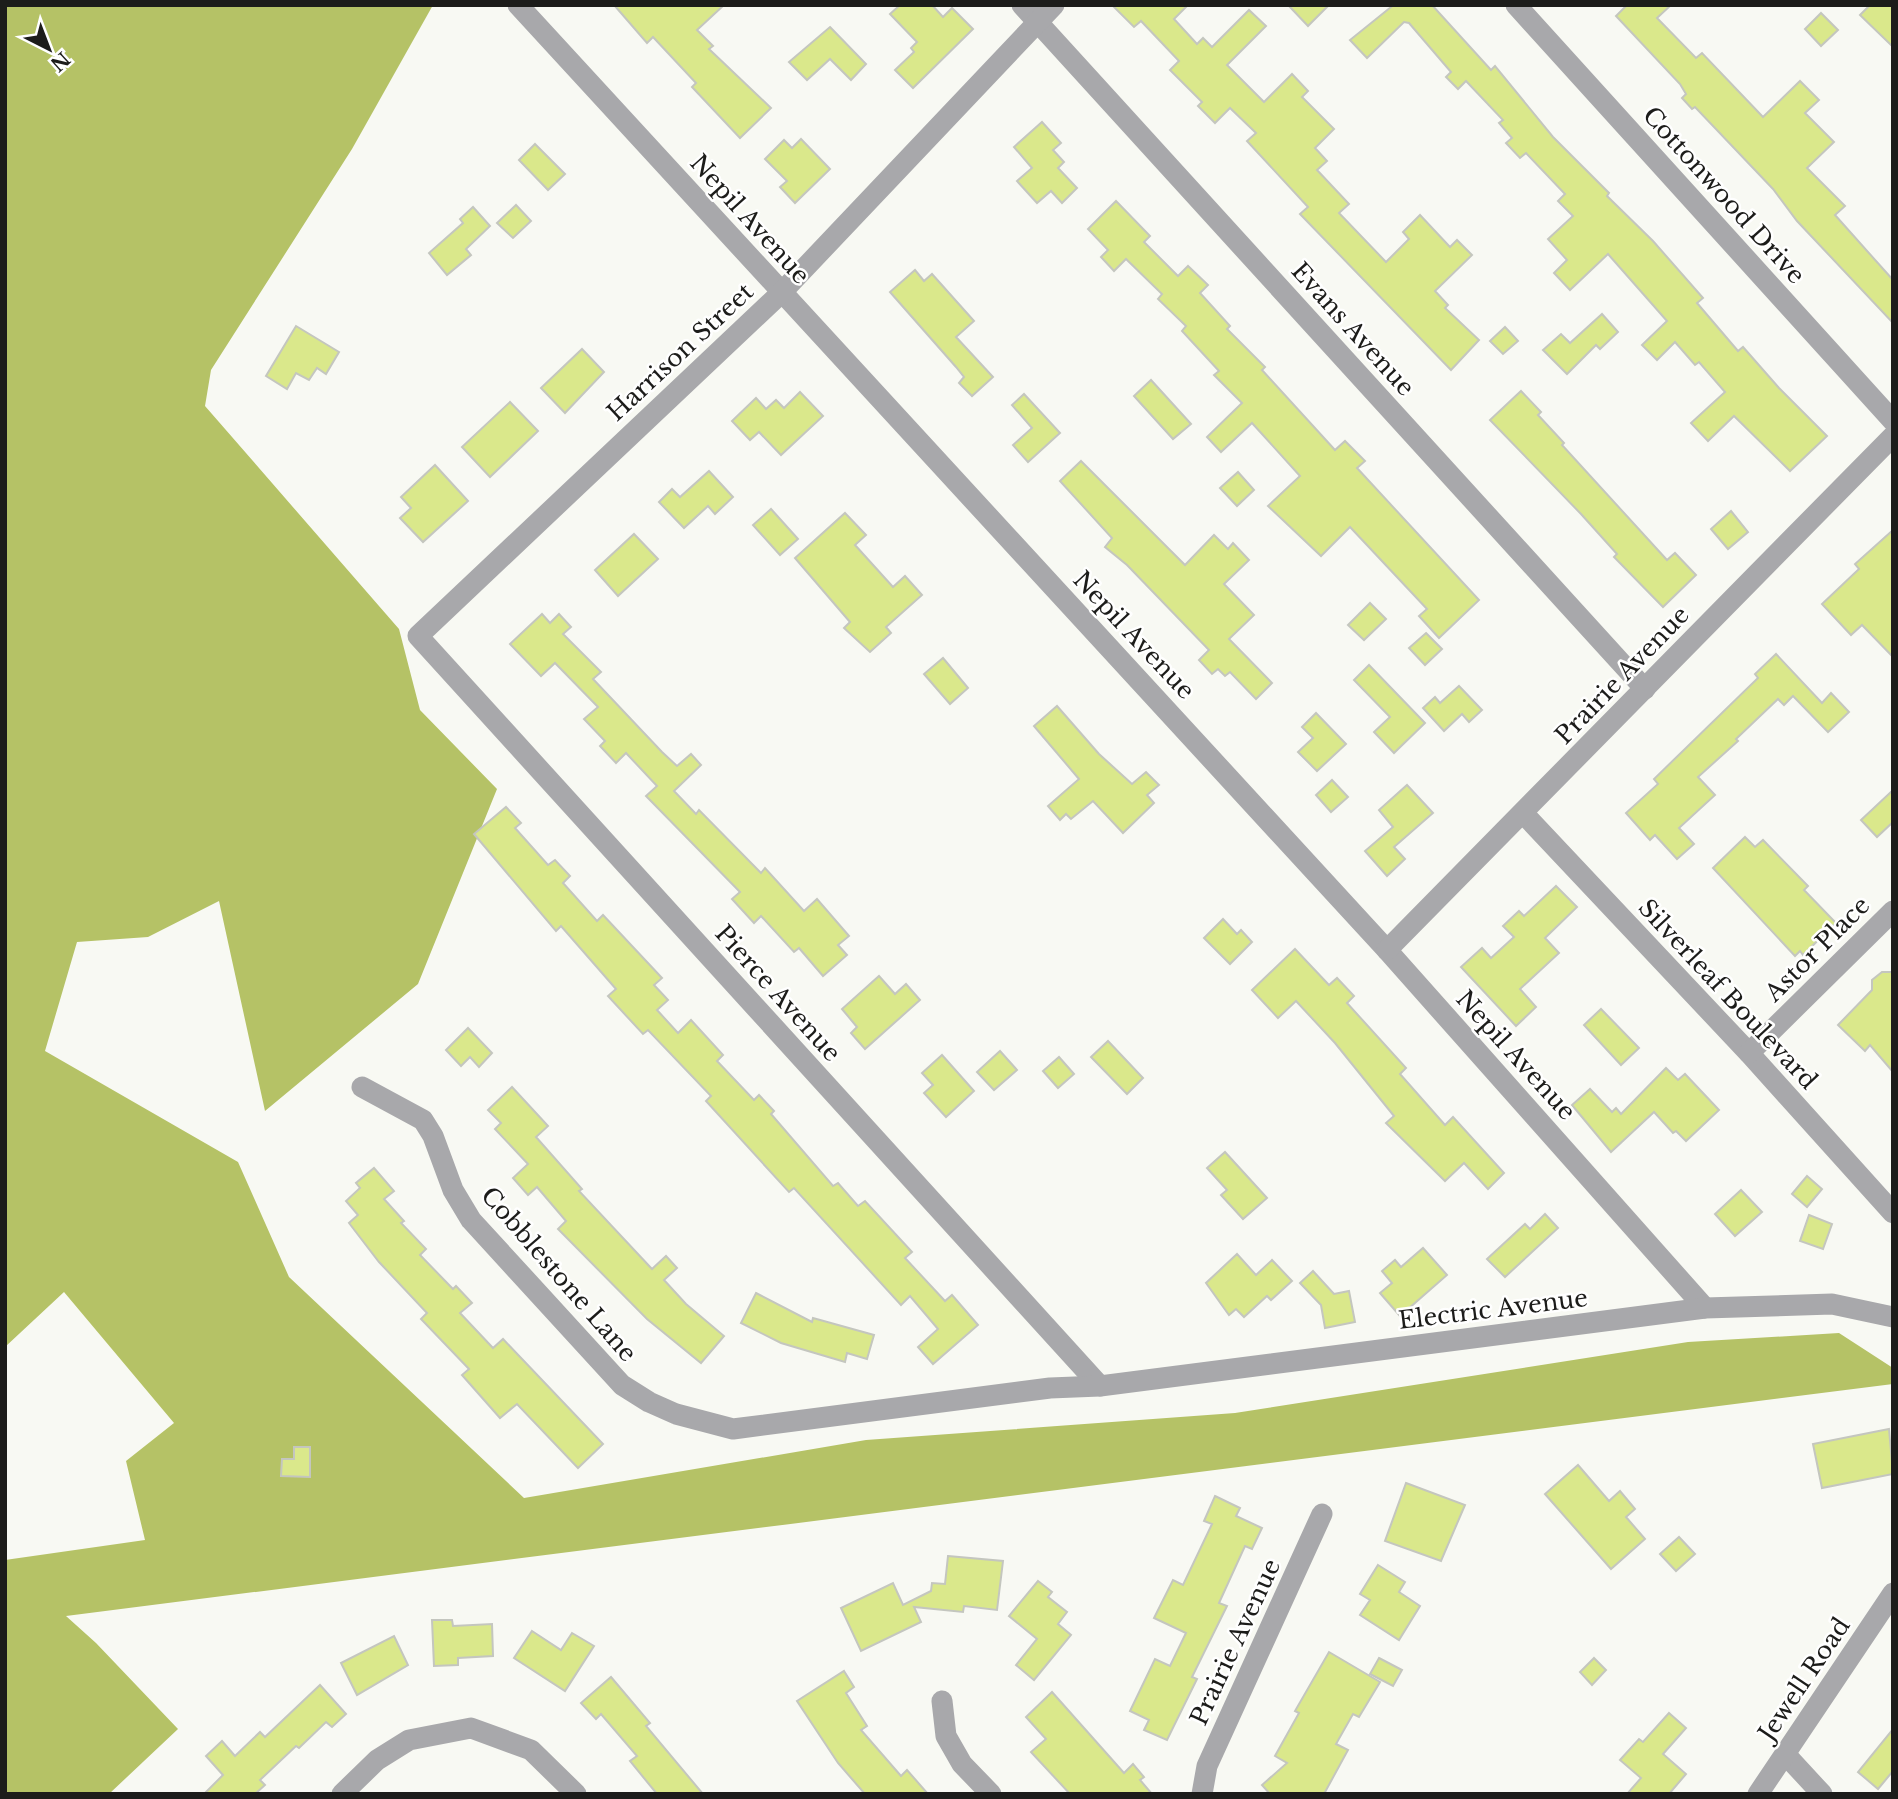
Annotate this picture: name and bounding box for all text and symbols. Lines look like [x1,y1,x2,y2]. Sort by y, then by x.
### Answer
north arrow [14,14,84,84]
text: N [46,47,74,76]
street label: Cottonwood Drive [1637,101,1811,289]
street label: Nepil Avenue [684,148,816,290]
street label: Evans Avenue [1286,256,1420,402]
street label: Harrison Street [601,277,759,427]
street label: Nepil Avenue [1067,565,1201,705]
street label: Prairie Avenue [1549,600,1695,750]
street label: Astor Place [1758,891,1875,1008]
street label: Silverleaf Boulevard [1633,893,1823,1095]
street label: Pierce Avenue [709,919,847,1067]
street label: Nepil Avenue [1450,984,1582,1126]
street label: Cobblestone Lane [475,1181,643,1367]
street label: Electric Avenue [1397,1283,1589,1335]
street label: Prairie Avenue [1184,1554,1286,1730]
street label: Jewell Road [1750,1612,1856,1749]

